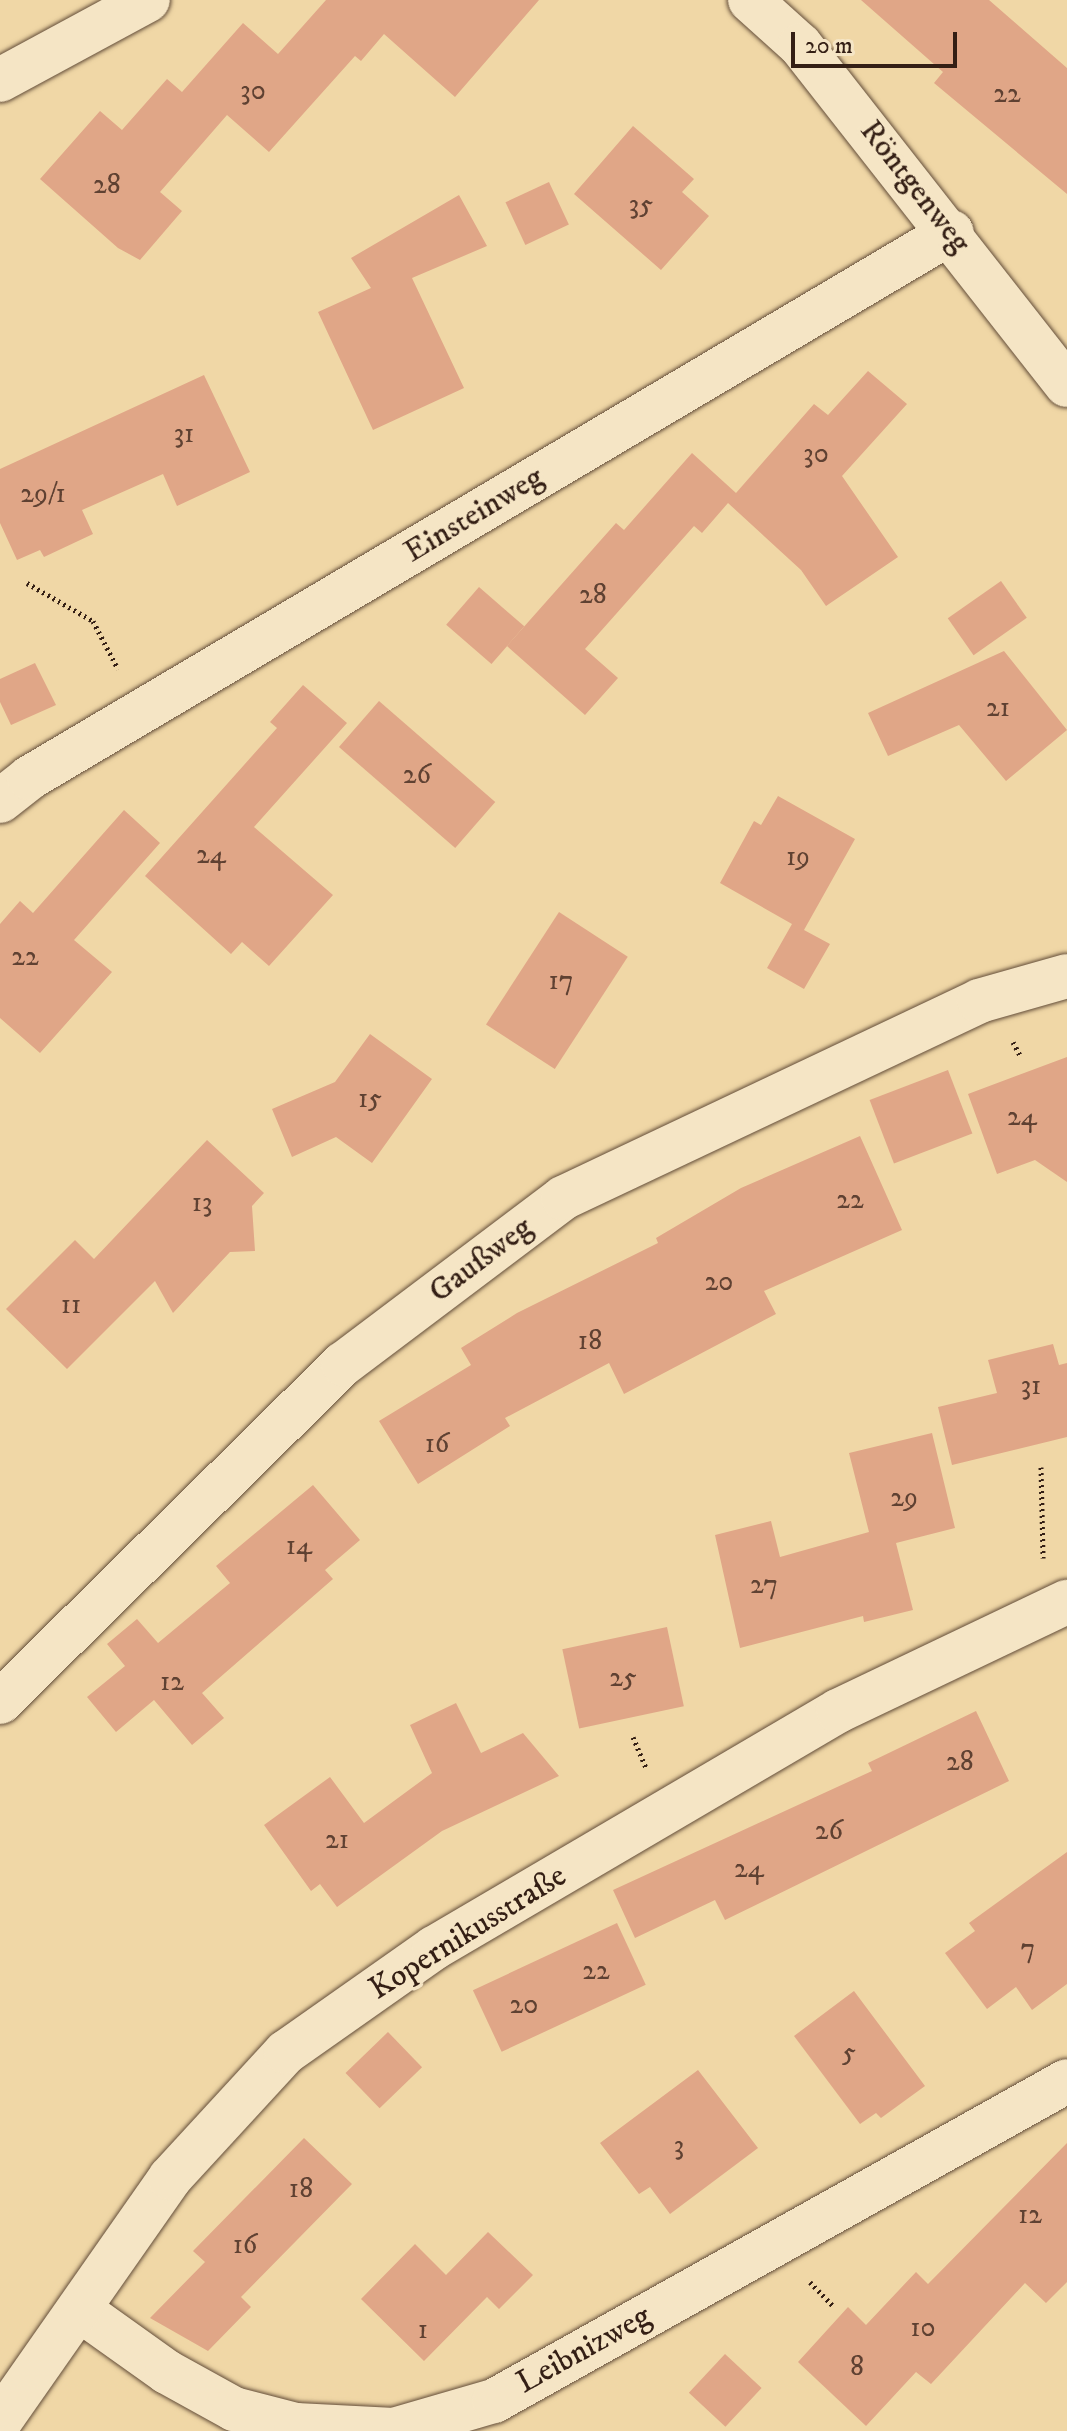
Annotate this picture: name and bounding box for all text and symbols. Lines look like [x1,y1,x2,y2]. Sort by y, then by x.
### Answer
scale bar [795,16,961,66]
text: 20 m [805,31,853,61]
house number: 30 [240,74,266,108]
house number: 22 [993,77,1021,111]
street label: Röntgenweg [851,113,979,261]
house number: 28 [93,168,121,202]
house number: 35 [629,188,653,222]
house number: 31 [174,417,194,451]
house number: 30 [803,437,829,471]
street label: Einsteinweg [397,458,551,572]
house number: 29/1 [20,477,66,511]
house number: 28 [579,578,607,612]
house number: 21 [986,691,1010,725]
house number: 26 [403,758,431,792]
house number: 24 [196,838,226,872]
house number: 19 [786,840,810,874]
house number: 22 [11,940,39,974]
house number: 17 [548,964,574,998]
house number: 15 [358,1082,382,1116]
house number: 24 [1007,1100,1037,1134]
house number: 22 [836,1183,864,1217]
house number: 13 [192,1186,212,1220]
street label: Gaußweg [422,1209,540,1311]
house number: 20 [705,1265,733,1299]
house number: 11 [61,1288,81,1322]
house number: 18 [578,1324,602,1358]
house number: 31 [1021,1369,1041,1403]
house number: 16 [425,1427,449,1461]
house number: 29 [890,1481,918,1515]
house number: 14 [286,1529,312,1563]
house number: 27 [750,1568,778,1602]
house number: 25 [609,1661,637,1695]
house number: 12 [160,1665,184,1699]
house number: 28 [946,1745,974,1779]
house number: 26 [815,1814,843,1848]
house number: 21 [325,1823,349,1857]
house number: 24 [734,1852,764,1886]
street label: Kopernikusstraße [363,1857,573,2009]
house number: 7 [1021,1932,1035,1966]
house number: 22 [582,1954,610,1988]
house number: 20 [510,1988,538,2022]
house number: 5 [842,2036,856,2070]
house number: 3 [674,2129,684,2163]
house number: 18 [289,2172,313,2206]
house number: 12 [1018,2198,1042,2232]
house number: 16 [233,2228,257,2262]
street label: Leibnizweg [510,2297,658,2403]
house number: 10 [910,2311,936,2345]
house number: 1 [418,2313,428,2347]
house number: 8 [850,2350,864,2384]

